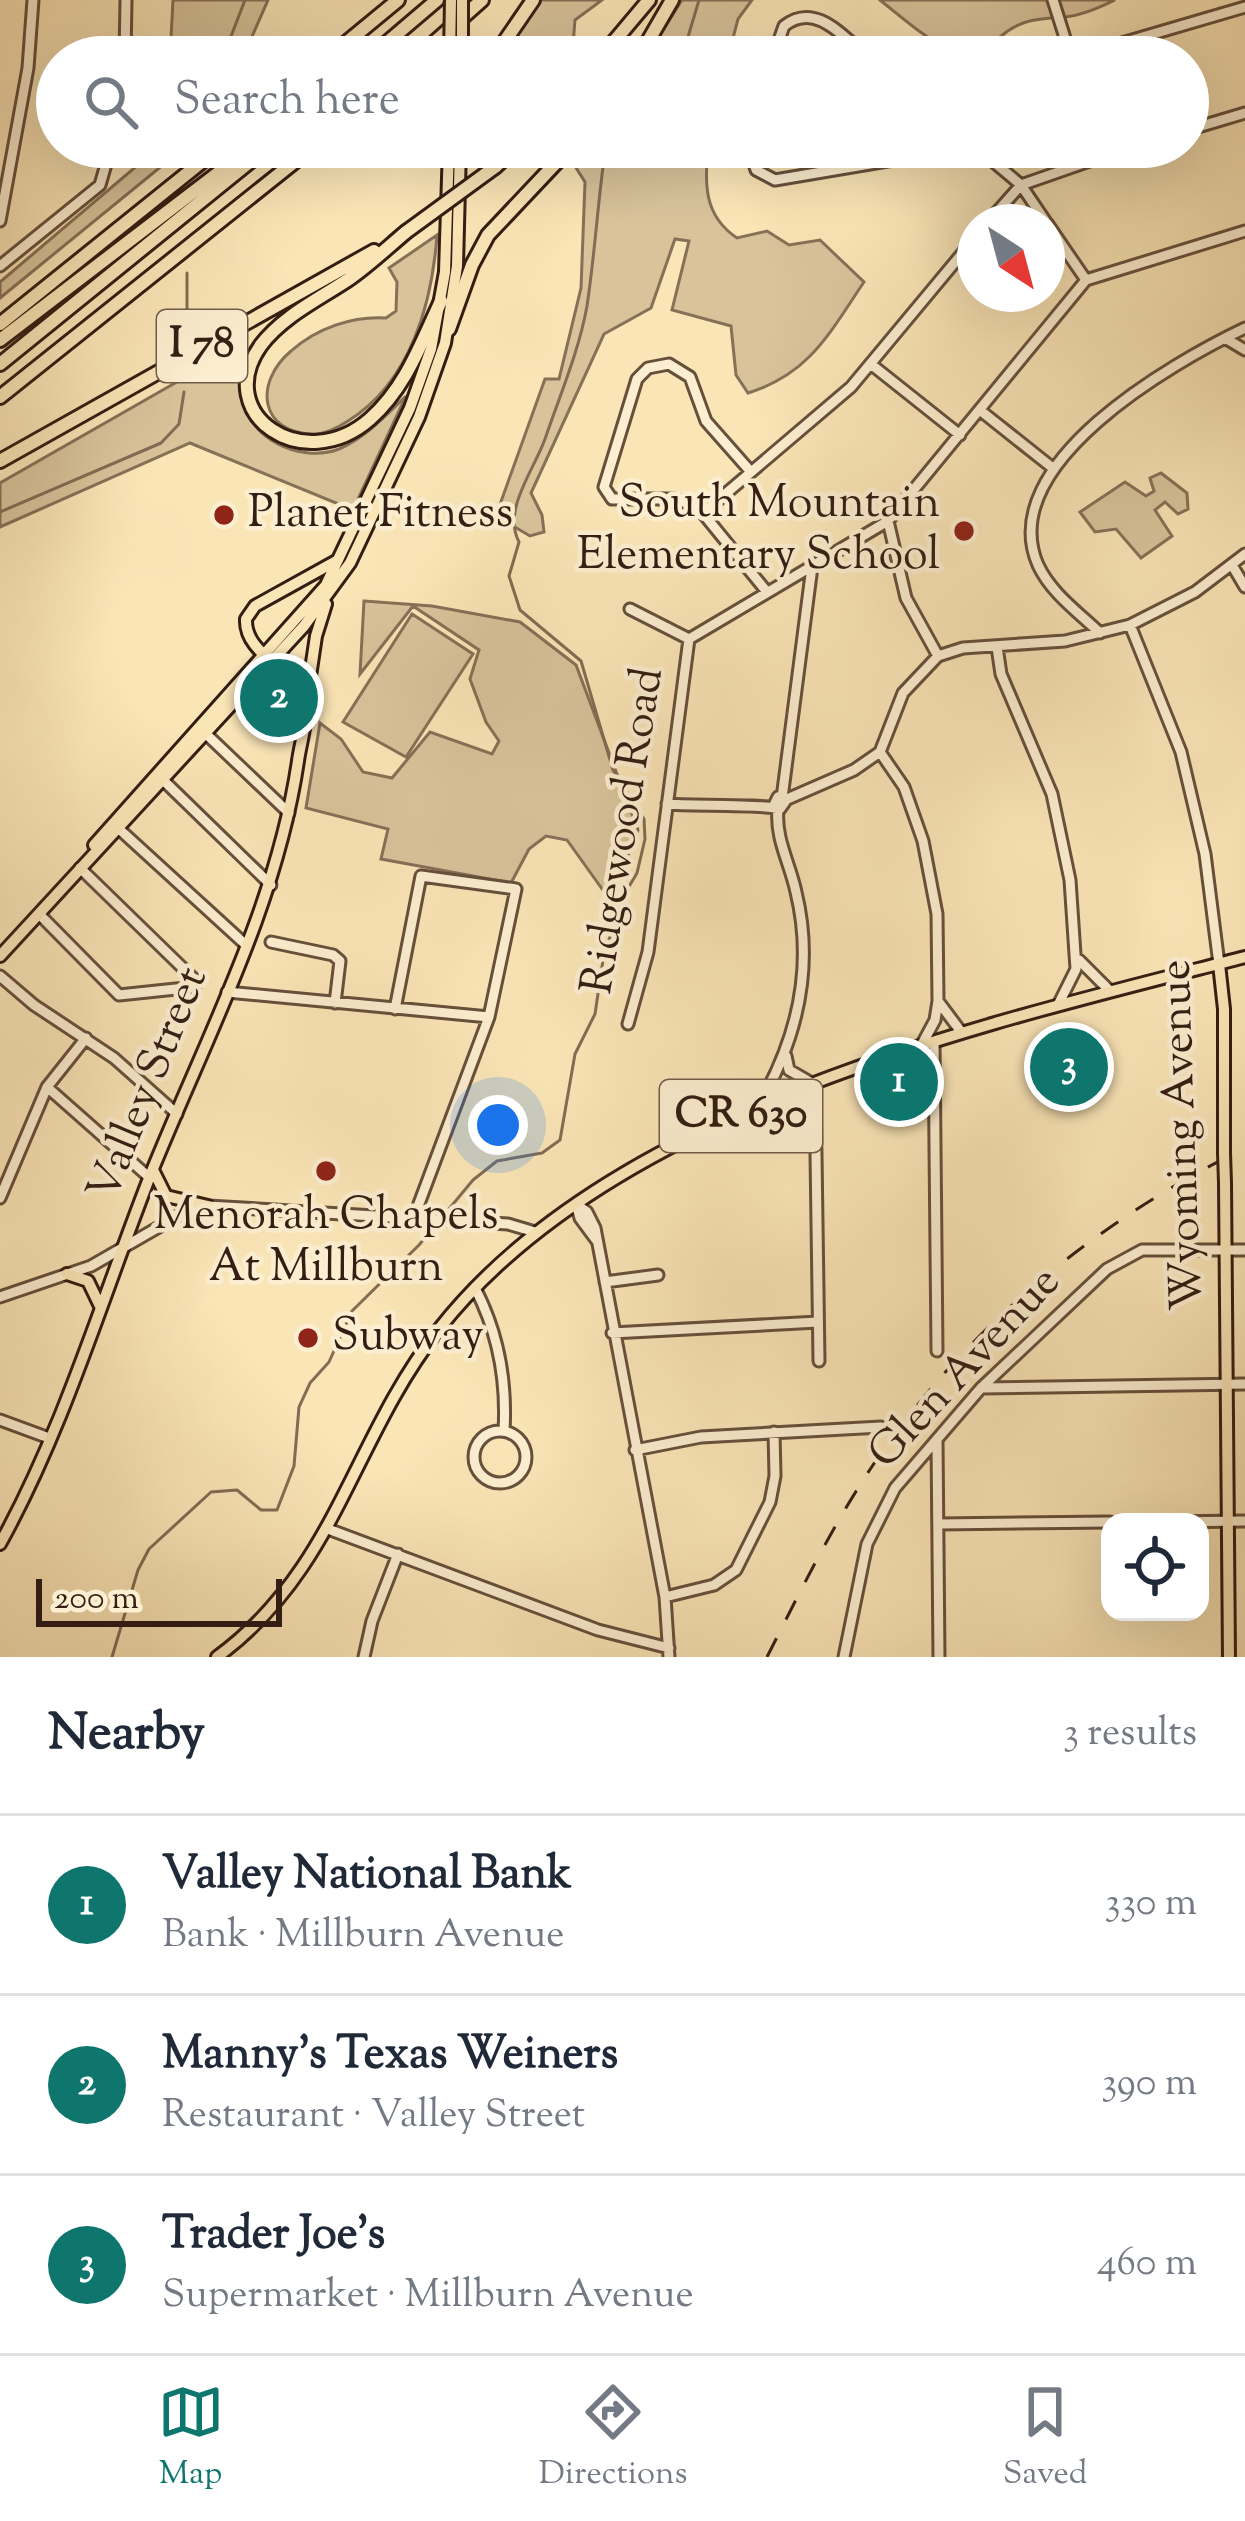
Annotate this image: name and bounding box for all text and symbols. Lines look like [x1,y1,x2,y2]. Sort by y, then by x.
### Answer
search box [36,36,1209,168]
icon: search [78,69,144,135]
text: Search here [174,70,400,135]
north arrow [957,204,1065,312]
road number: I 78 [157,310,247,382]
place label: South Mountain Elementary School [577,473,940,590]
place label: Planet Fitness [248,483,513,548]
marker: Planet Fitness [211,502,237,528]
marker: South Mountain Elementary School [951,518,977,544]
pin: 2 [240,653,318,743]
street label: Ridgewood Road [567,663,683,999]
street label: Valley Street [74,958,226,1212]
street label: Wyoming Avenue [1145,958,1223,1312]
pin: 3 [1030,1022,1108,1112]
pin: 1 [860,1037,938,1127]
road number: CR 630 [660,1080,822,1152]
your location [468,1095,528,1155]
marker: Menorah Chapels At Millburn [313,1158,339,1184]
place label: Menorah Chapels At Millburn [153,1185,499,1302]
street label: Glen Avenue [855,1253,1077,1485]
place label: Subway [332,1306,484,1371]
marker: Subway [295,1325,321,1351]
map controls [1101,1513,1209,1621]
button: locate [1101,1513,1209,1621]
scale bar [36,1573,282,1626]
text: 200 m [54,1576,139,1624]
text: Nearby [48,1699,205,1772]
text: 3 results [1063,1707,1197,1763]
text: Valley National Bank [162,1844,572,1909]
text: 1 [80,1877,94,1933]
text: 330 m [1105,1877,1197,1933]
text: Bank · Millburn Avenue [162,1909,564,1965]
text: Manny’s Texas Weiners [162,2024,618,2089]
text: 2 [78,2057,96,2113]
text: 390 m [1101,2057,1197,2113]
text: Restaurant · Valley Street [162,2089,585,2145]
text: Trader Joe's [162,2204,385,2269]
text: 3 [79,2237,95,2293]
text: 460 m [1097,2237,1197,2293]
text: Supermarket · Millburn Avenue [162,2269,694,2325]
tab: Map [158,2379,224,2499]
tab: Directions [539,2379,688,2499]
tab: Saved [1003,2379,1087,2499]

